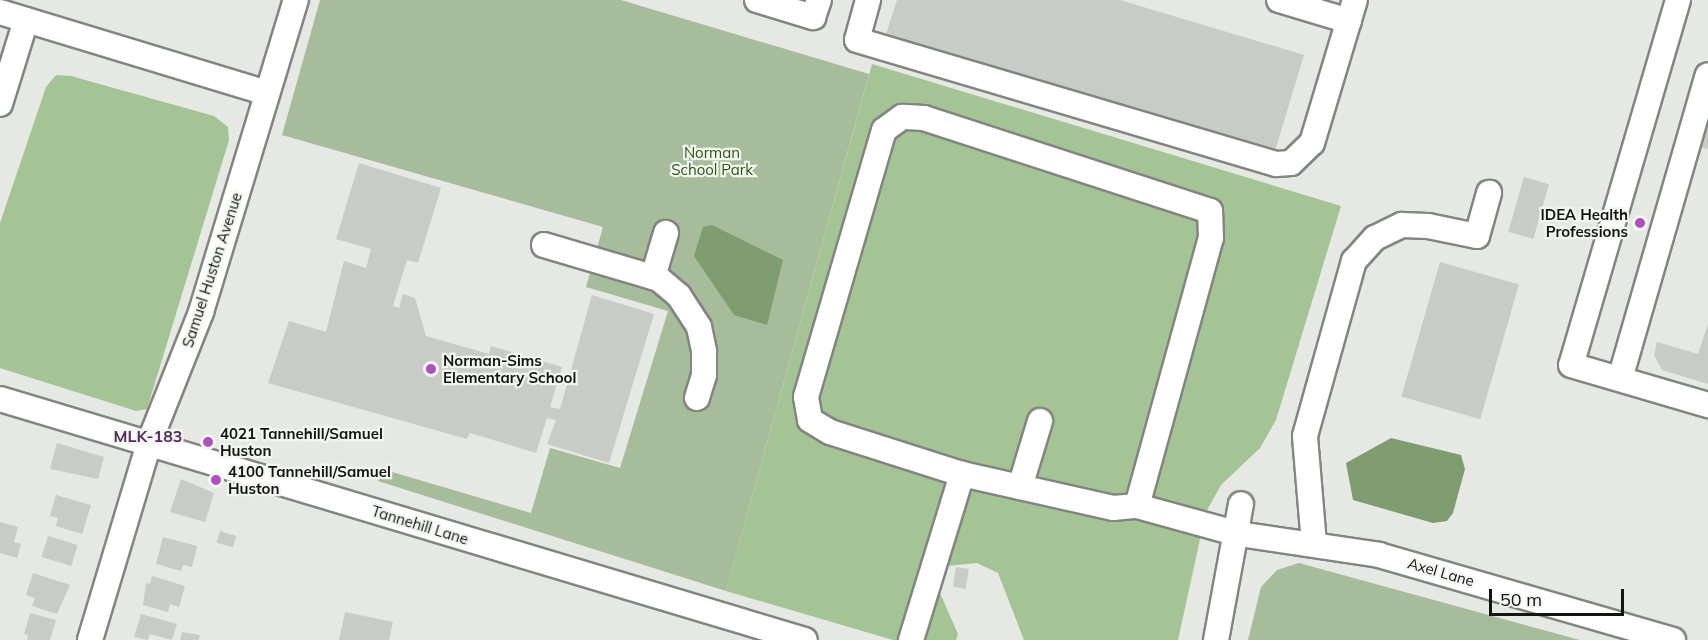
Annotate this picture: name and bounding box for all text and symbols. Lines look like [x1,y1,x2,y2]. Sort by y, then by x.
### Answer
park label: Norman School Park [671,143,753,178]
street label: Samuel Huston Avenue [178,190,246,350]
place label: IDEA Health Professions [1540,205,1628,240]
marker: IDEA Health Professions [1633,216,1647,230]
place label: Norman-Sims Elementary School [443,351,576,386]
marker: Norman-Sims Elementary School [424,362,438,376]
place label: 4021 Tannehill/Samuel Huston [220,424,383,459]
district label: MLK-183 [114,426,182,446]
marker: 4021 Tannehill/Samuel Huston [201,435,215,449]
place label: 4100 Tannehill/Samuel Huston [228,462,391,497]
marker: 4100 Tannehill/Samuel Huston [209,473,223,487]
street label: Tannehill Lane [369,502,471,548]
street label: Axel Lane [1406,554,1476,590]
scale bar [1492,577,1627,615]
text: 50 m [1500,588,1542,611]

